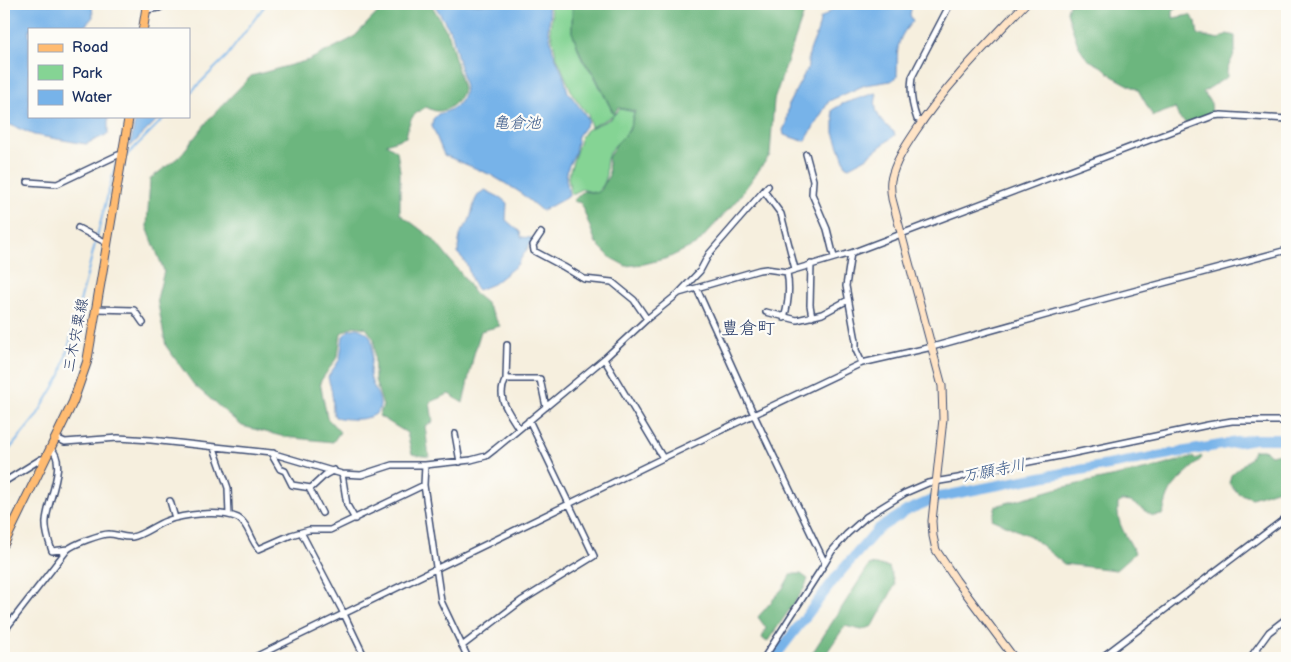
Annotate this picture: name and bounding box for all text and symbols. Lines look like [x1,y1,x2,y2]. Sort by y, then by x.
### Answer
legend [28,28,190,118]
text: Road [72,38,108,57]
text: Park [72,64,103,83]
text: Water [72,88,112,107]
water label: 亀倉池 [493,114,542,133]
street label: 三木宍粟線 [60,296,92,374]
district label: 豊倉町 [721,318,775,339]
water label: 万願寺川 [961,456,1027,486]

